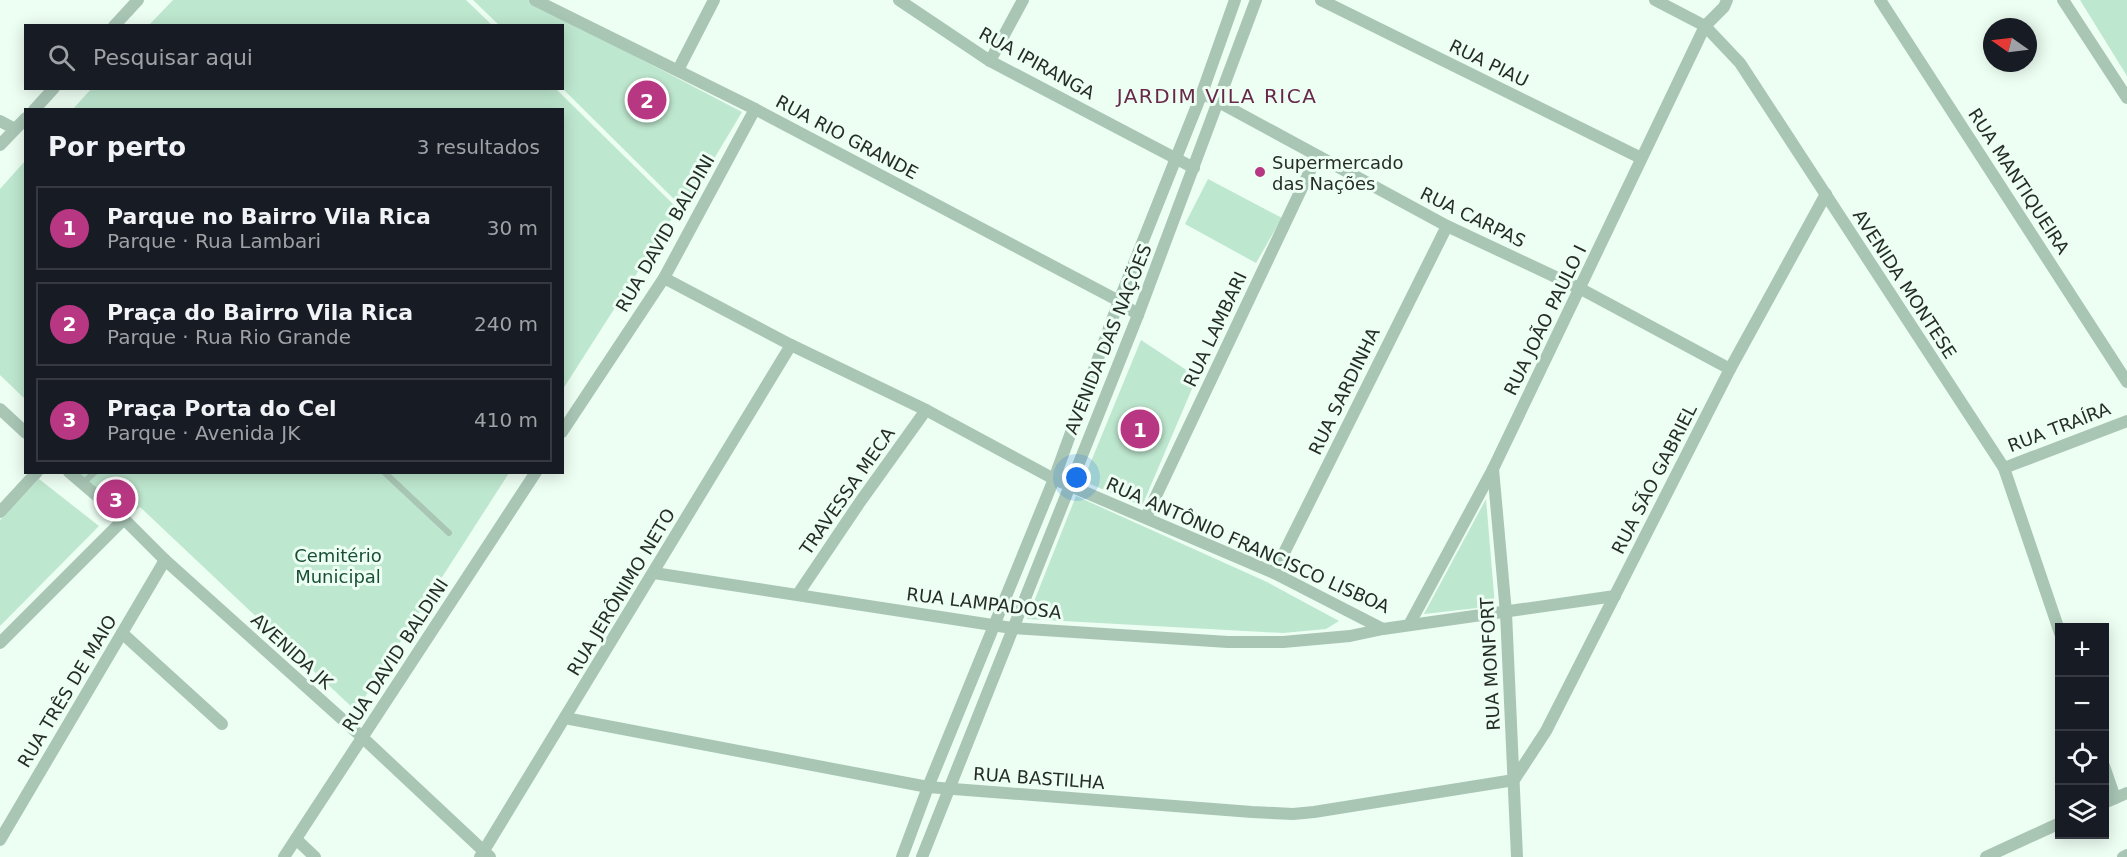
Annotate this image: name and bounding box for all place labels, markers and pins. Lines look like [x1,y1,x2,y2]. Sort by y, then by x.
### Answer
pin: 2 [628,78,666,122]
place label: Supermercado das Nações [1272,152,1403,194]
marker: Supermercado das Nações [1253,165,1267,179]
pin: 1 [1120,406,1160,452]
pin: 3 [96,476,136,522]

